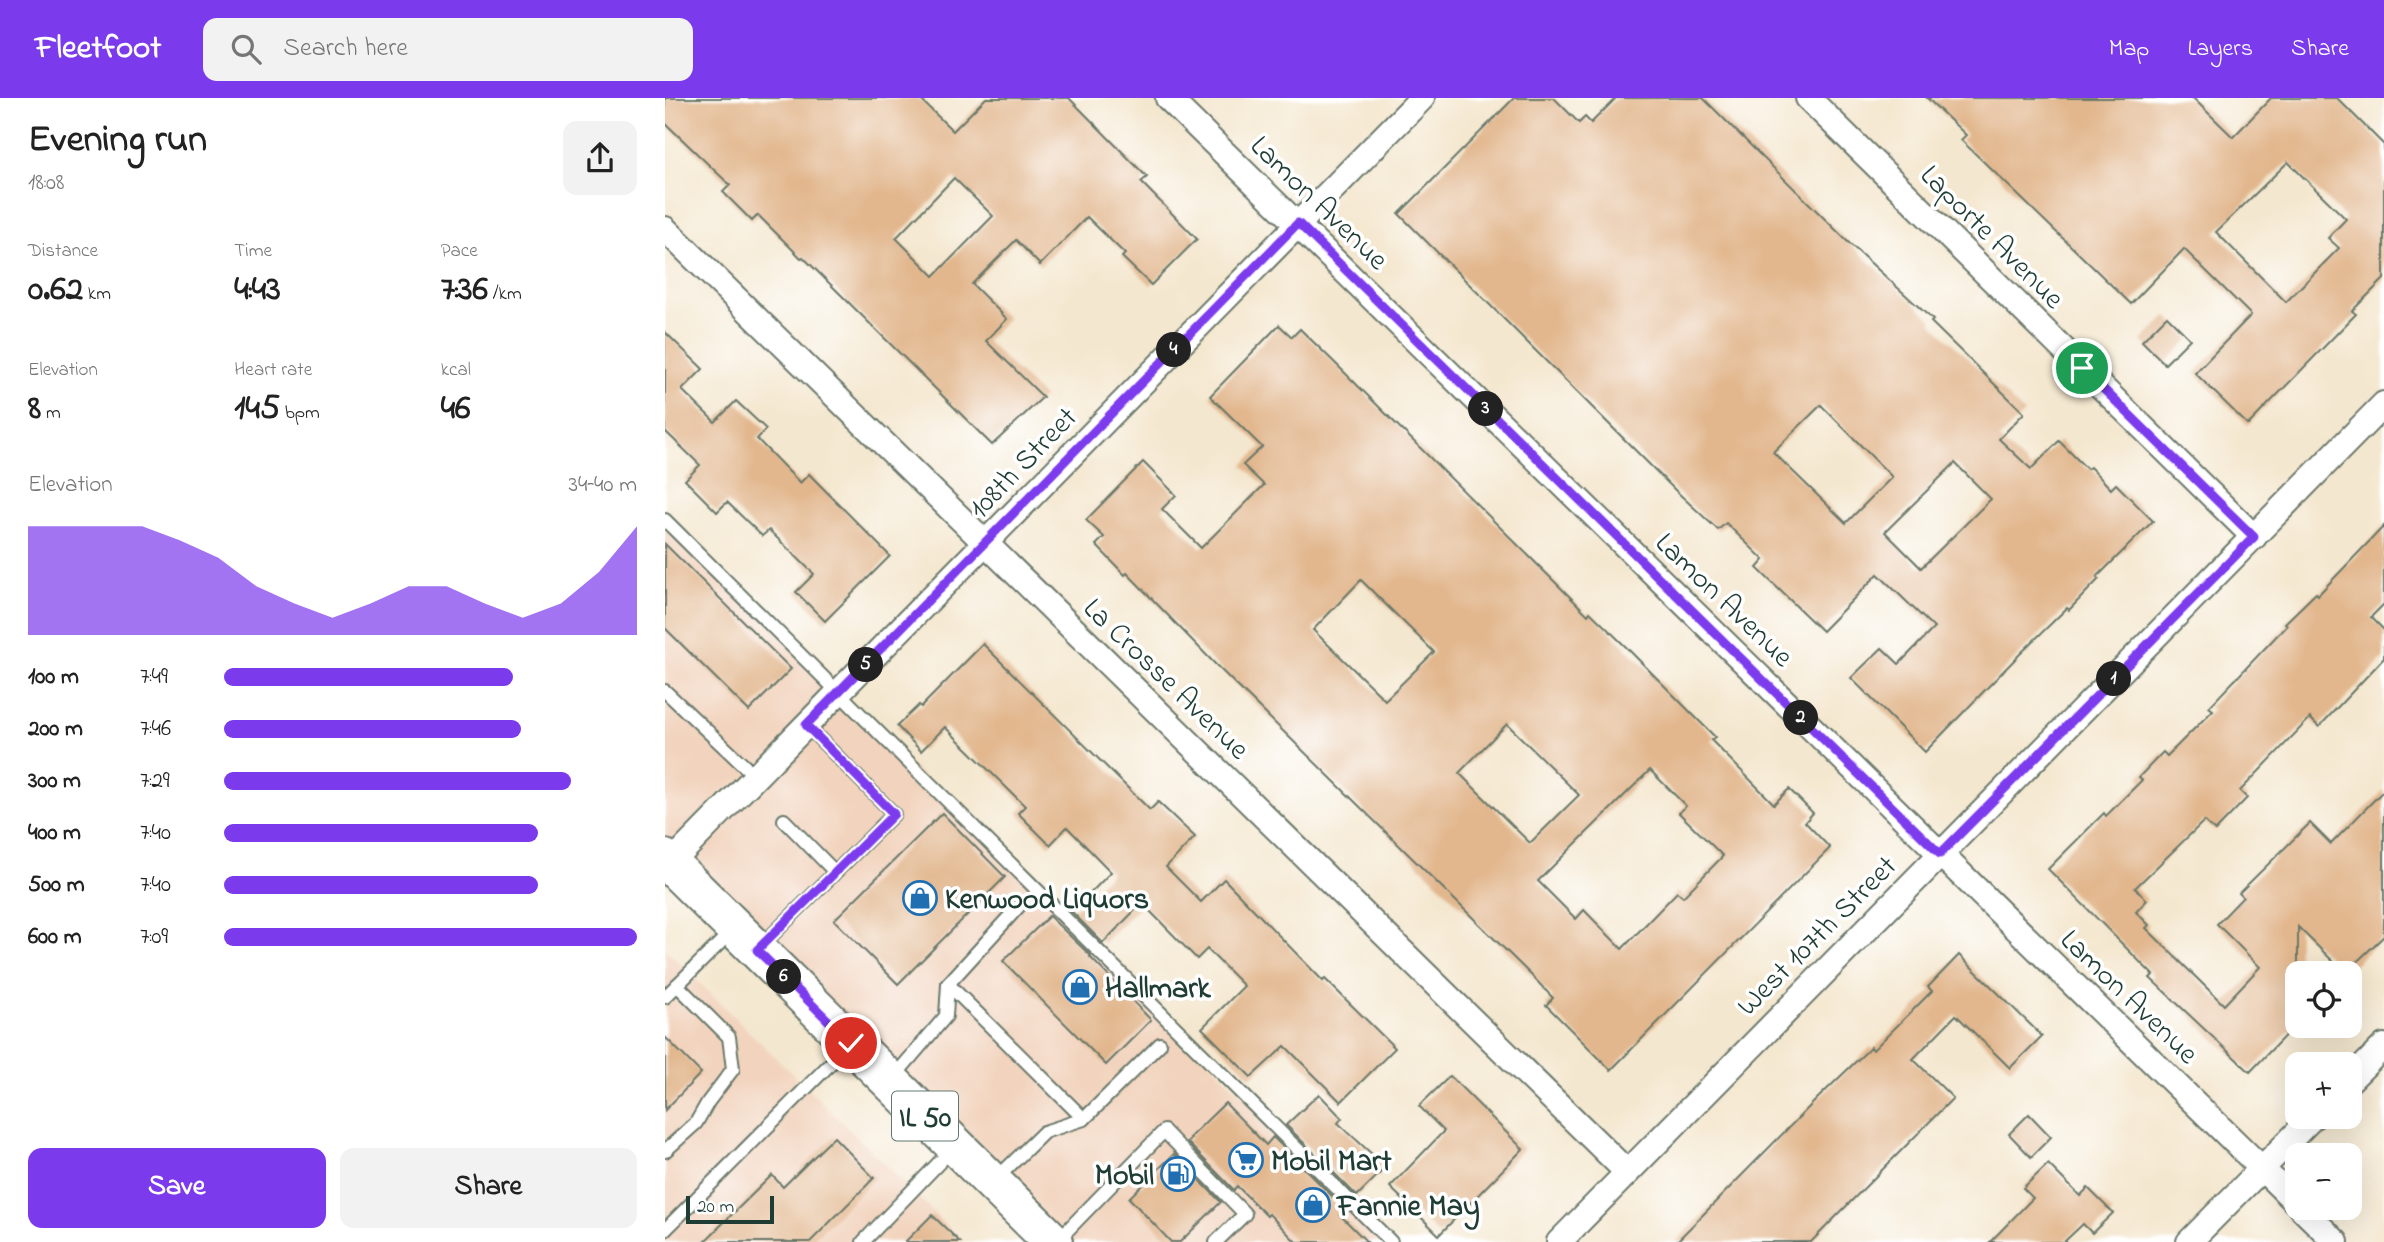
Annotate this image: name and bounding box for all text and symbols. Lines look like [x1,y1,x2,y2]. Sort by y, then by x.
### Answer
search box [203,18,693,81]
text: Fleetfoot [35,25,161,73]
icon: search [227,30,265,68]
text: Search here [283,30,408,68]
text: Map [2109,32,2149,67]
text: Layers [2187,32,2253,67]
text: Share [2291,32,2349,67]
text: Evening run [28,113,207,169]
button: share [563,121,637,195]
street label: Lamon Avenue [1239,126,1398,282]
street label: Laporte Avenue [1908,156,2074,321]
text: 18:08 [28,167,64,200]
text: Distance [28,238,98,265]
text: Time [234,238,272,265]
text: Pace [441,238,478,265]
text: 0.62 [28,265,83,316]
text: 4:43 [234,265,281,316]
text: 7:36 [441,265,488,316]
text: km [83,281,111,308]
text: /km [488,281,522,308]
pin: 4 [1156,332,1191,368]
text: 4 [1170,336,1177,363]
pin [2052,338,2112,398]
icon: arrive [2063,349,2101,387]
text: Elevation [28,357,98,384]
text: Heart rate [234,357,312,384]
text: kcal [441,357,471,384]
text: 8 [28,384,41,435]
text: 145 [234,384,280,435]
text: 46 [441,384,470,435]
pin: 3 [1469,392,1503,426]
text: 3 [1482,395,1489,422]
street label: 108th Street [959,398,1089,530]
text: m [41,400,61,427]
text: bpm [280,400,320,427]
text: Elevation [28,469,113,502]
text: 34–40 m [568,469,637,502]
street label: Lamon Avenue [1644,523,1803,679]
street label: La Crosse Avenue [1071,589,1259,772]
pin: 5 [849,648,883,682]
text: 5 [860,651,871,678]
text: 100 m [28,661,79,694]
text: 7:49 [140,661,168,694]
pin: 1 [2097,662,2131,696]
text: 1 [2110,665,2117,692]
pin: 2 [1783,700,1819,736]
text: 2 [1796,704,1805,731]
text: 200 m [28,713,83,746]
text: 7:46 [140,713,171,746]
text: 300 m [28,765,81,798]
text: 7:29 [140,765,170,798]
text: 400 m [28,817,81,850]
text: 7:40 [140,817,171,850]
street label: West 107th Street [1728,847,1909,1028]
text: 500 m [28,869,85,902]
text: 7:40 [140,869,171,902]
shop icon: Kenwood Liquors [901,879,939,917]
place label: Kenwood Liquors [945,879,1149,923]
street label: Lamon Avenue [2049,920,2208,1076]
text: 600 m [28,921,82,954]
text: 7:09 [140,921,168,954]
pin: 6 [767,960,801,994]
map controls [2285,961,2362,1220]
button: locate [2285,961,2362,1038]
text: 6 [779,963,788,990]
shop icon: Hallmark [1061,968,1099,1006]
place label: Hallmark [1105,968,1211,1012]
pin [821,1013,881,1073]
icon: check [832,1024,870,1062]
button: + [2285,1052,2362,1129]
road number: IL 50 [892,1091,958,1140]
supermarket icon: Mobil Mart [1227,1141,1265,1179]
place label: Mobil Mart [1271,1141,1392,1185]
button: − [2285,1143,2362,1220]
button: Save [28,1148,326,1228]
button: Share [340,1148,637,1228]
place label: Mobil [1095,1155,1154,1199]
fuel station icon: Mobil [1159,1155,1197,1193]
shop icon: Fannie May [1294,1186,1332,1224]
place label: Fannie May [1335,1186,1480,1230]
scale bar [686,1193,773,1225]
text: 20 m [697,1194,734,1221]

